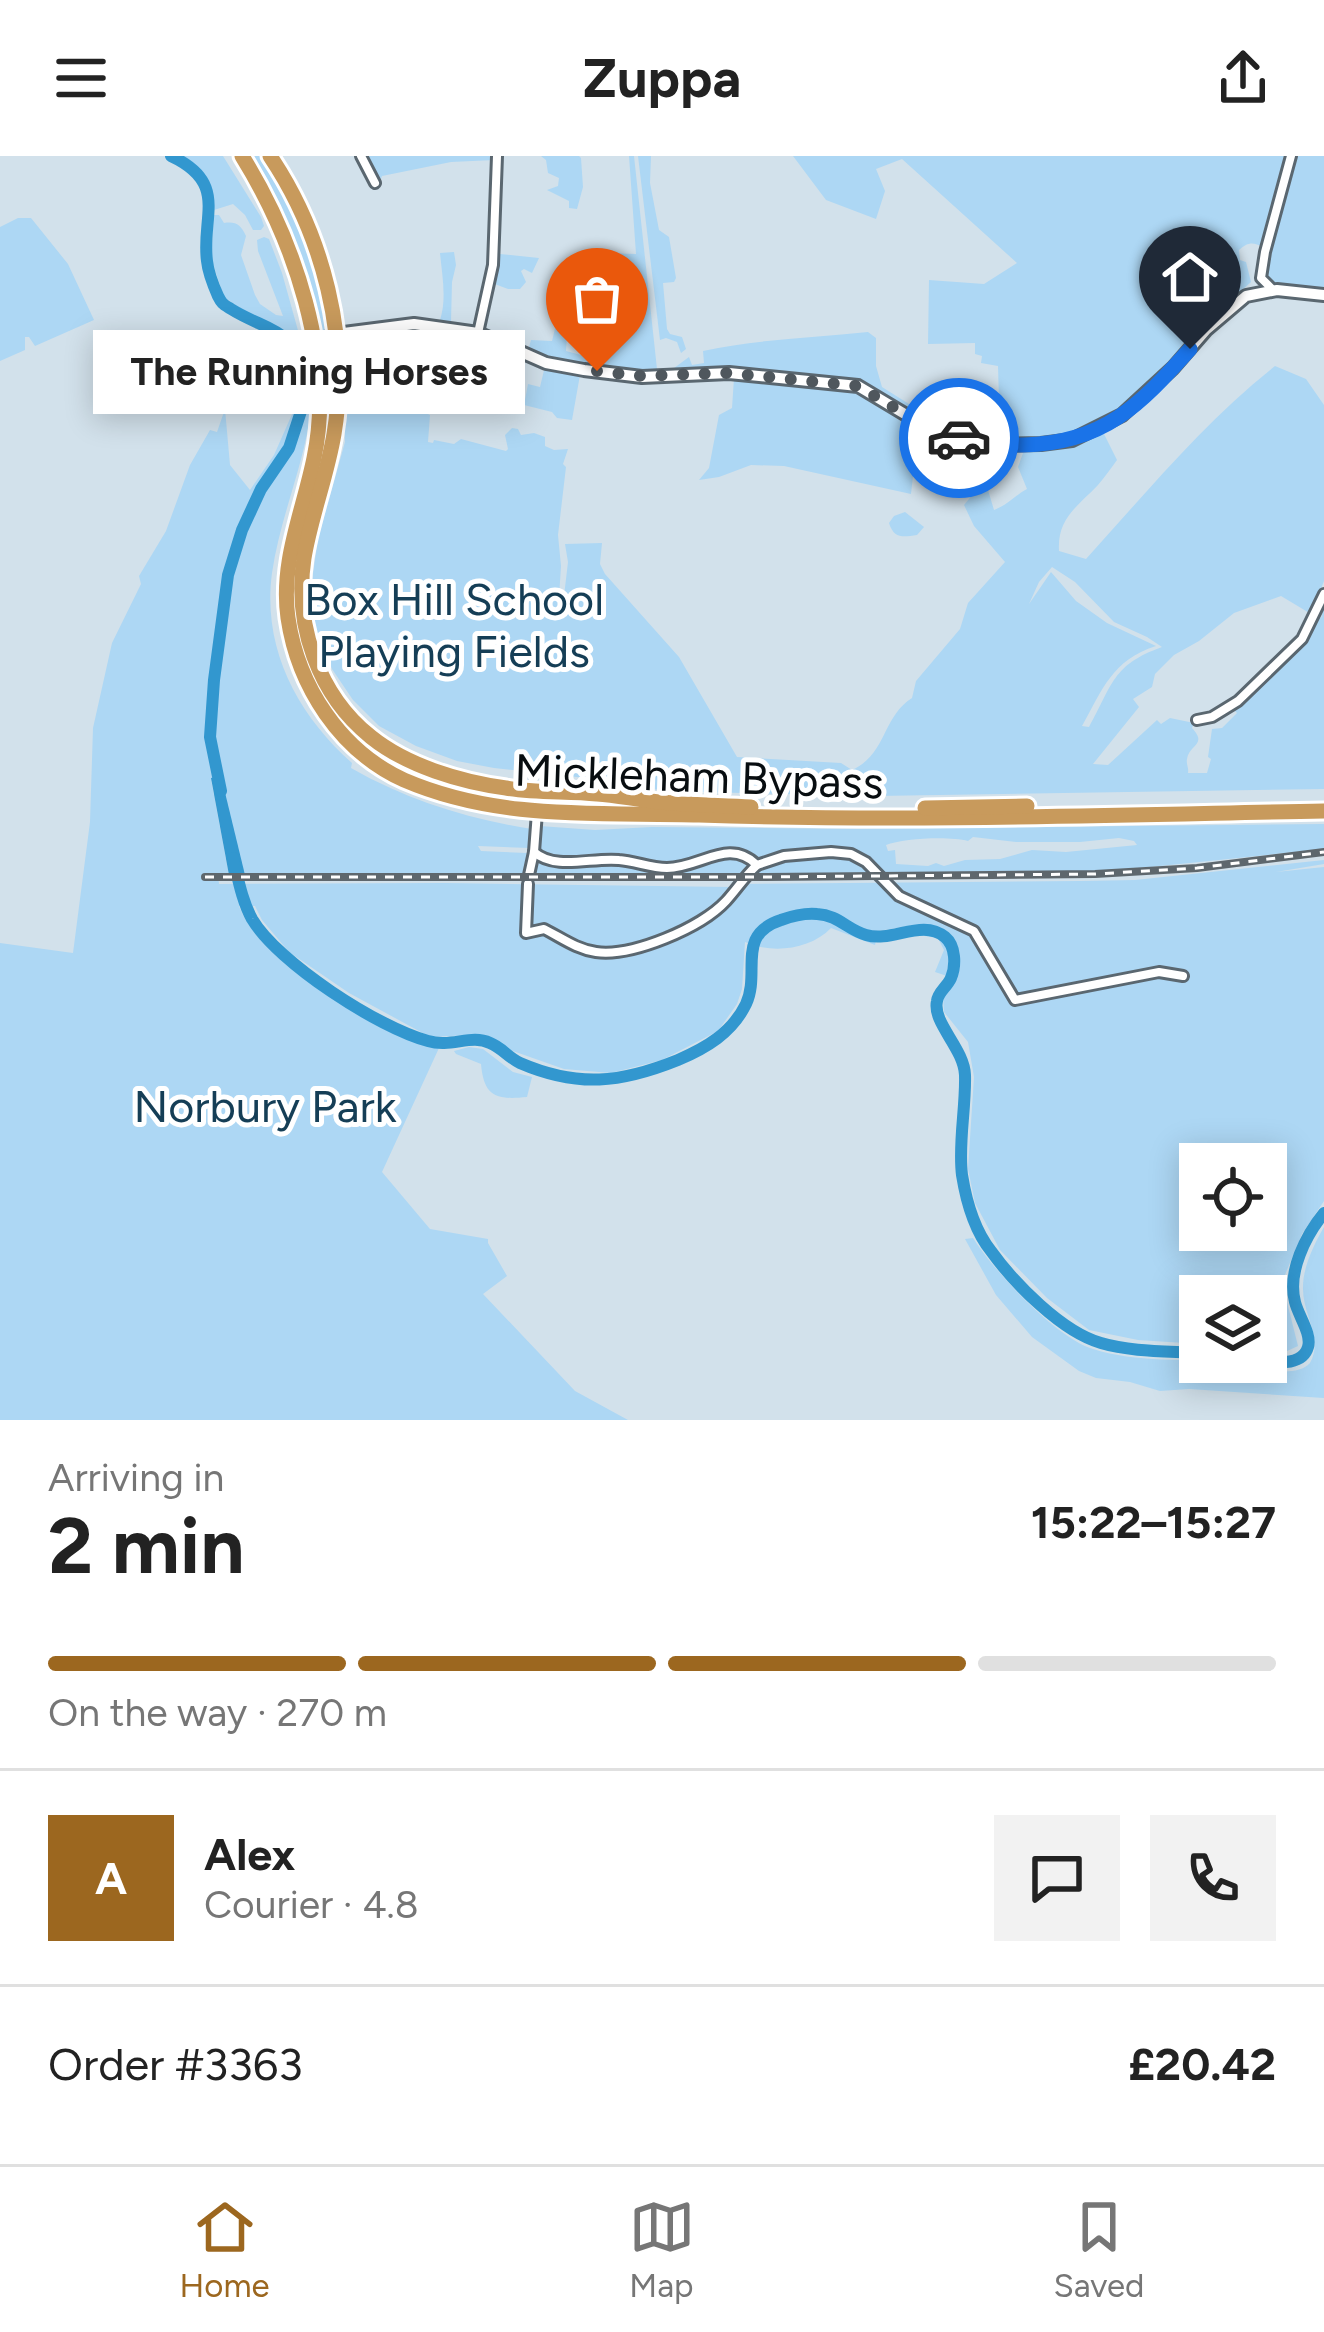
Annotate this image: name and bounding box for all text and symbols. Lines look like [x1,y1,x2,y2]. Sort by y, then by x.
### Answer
icon: menu [48,45,114,111]
icon: share [1210,45,1276,111]
text: Zuppa [583,46,741,111]
pin [1139,226,1241,349]
icon: home [1157,244,1223,310]
pin [546,248,648,371]
icon: bag [564,266,630,332]
callout: The Running Horses [93,329,525,413]
text: The Running Horses [130,348,488,395]
courier [899,378,1019,498]
icon: car [926,405,992,471]
park label: Box Hill School Playing Fields [304,572,604,678]
street label: Mickleham Bypass [514,743,884,809]
park label: Norbury Park [133,1079,397,1133]
map controls [1179,1143,1287,1383]
button: locate [1179,1143,1287,1251]
button: layers [1179,1275,1287,1383]
text: Arriving in [48,1454,224,1501]
text: 15:22–15:27 [1031,1495,1276,1549]
text: 2 min [48,1499,244,1593]
text: On the way · 270 m [48,1689,387,1736]
button: chat [994,1815,1120,1941]
button: phone [1150,1815,1276,1941]
text: Alex [204,1827,295,1881]
text: A [95,1851,127,1905]
text: Courier · 4.8 [204,1881,419,1928]
text: Order #3363 [48,2037,303,2091]
text: £20.42 [1128,2037,1276,2091]
tab: Home [179,2194,270,2305]
tab: Map [629,2194,695,2305]
tab: Saved [1053,2194,1144,2305]

